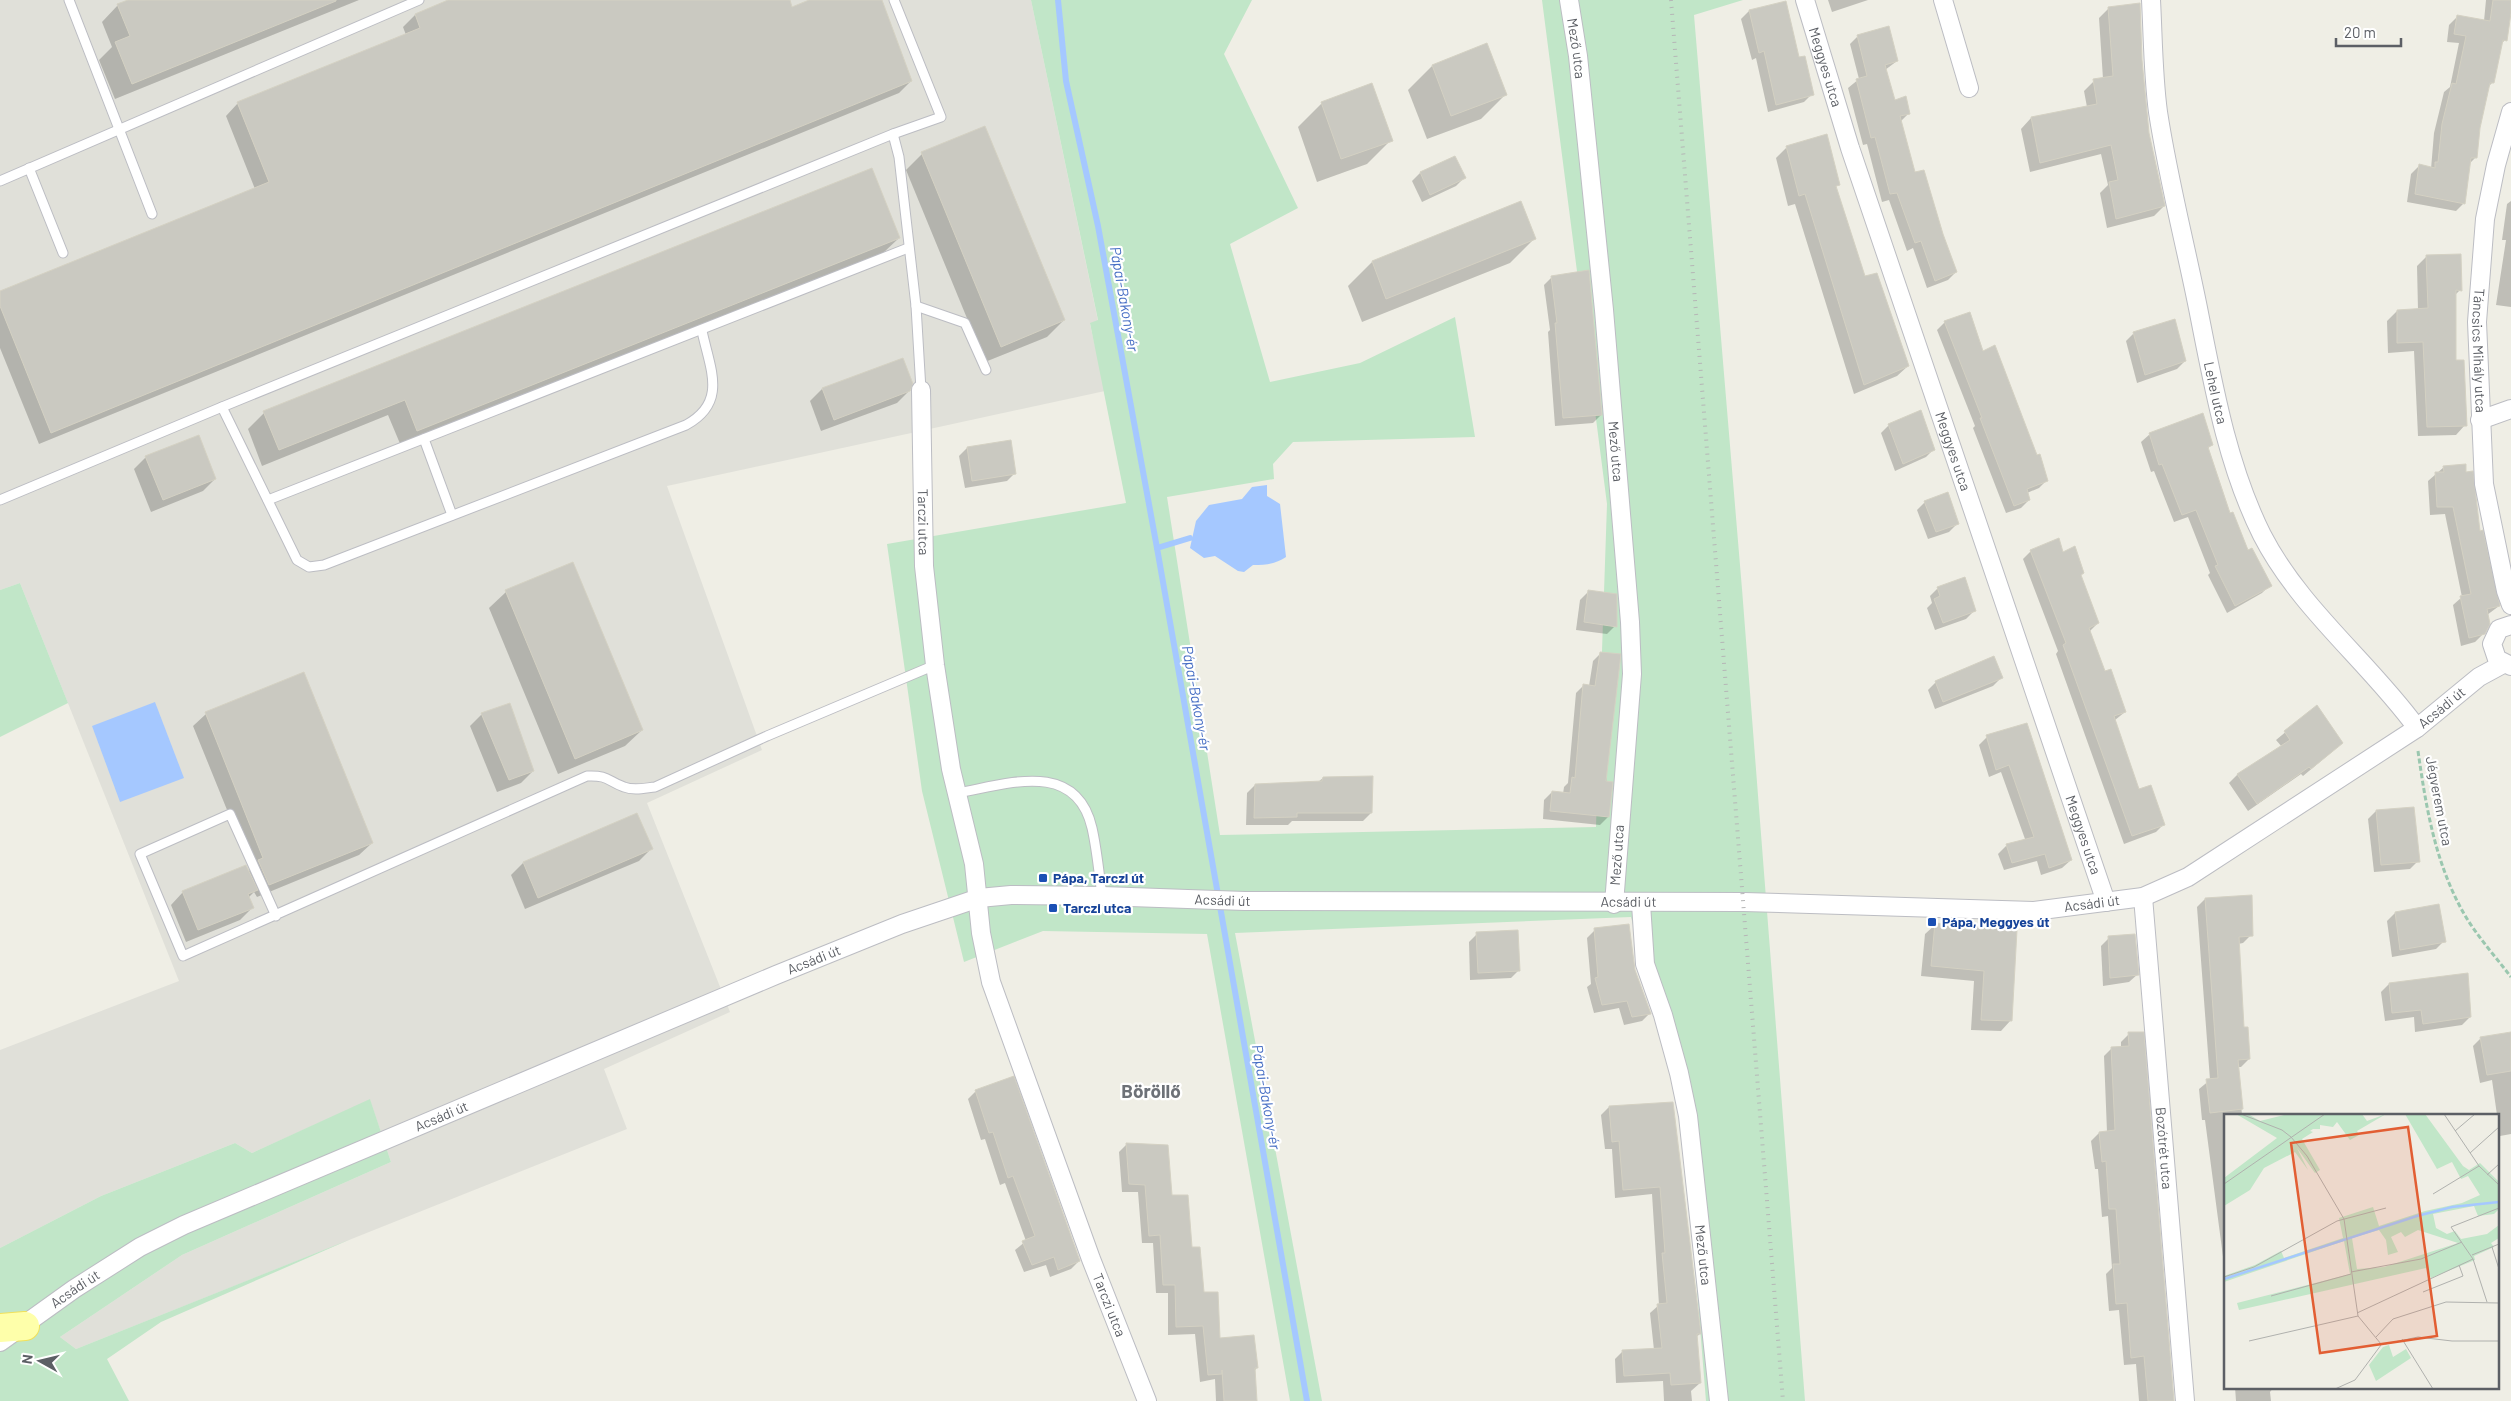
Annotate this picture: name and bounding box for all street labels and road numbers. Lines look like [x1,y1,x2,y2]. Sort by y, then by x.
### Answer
street label: Mező utca [1564,17,1589,79]
street label: Meggyes utca [1806,25,1846,109]
street label: Táncsics Mihály utca [2469,288,2490,413]
street label: Lehel utca [2201,360,2231,426]
street label: Meggyes utca [1932,409,1975,493]
street label: Mező utca [1605,420,1627,482]
street label: Tarczi utca [915,488,933,555]
street label: Acsádi út [2414,683,2468,732]
street label: Jégverem utca [2423,755,2456,847]
street label: Meggyes utca [2062,793,2105,876]
street label: Mező utca [1606,824,1627,886]
street label: Acsádi út [1194,890,1251,909]
street label: Acsádi út [2063,891,2121,915]
street label: Acsádi út [1600,893,1657,910]
street label: Acsádi út [785,941,843,978]
street label: Acsádi út [412,1097,470,1135]
street label: Bozótrét utca [2153,1106,2176,1190]
street label: Mező utca [1692,1224,1715,1286]
street label: Acsádi út [47,1266,103,1311]
street label: Tarczi utca [1089,1271,1130,1339]

